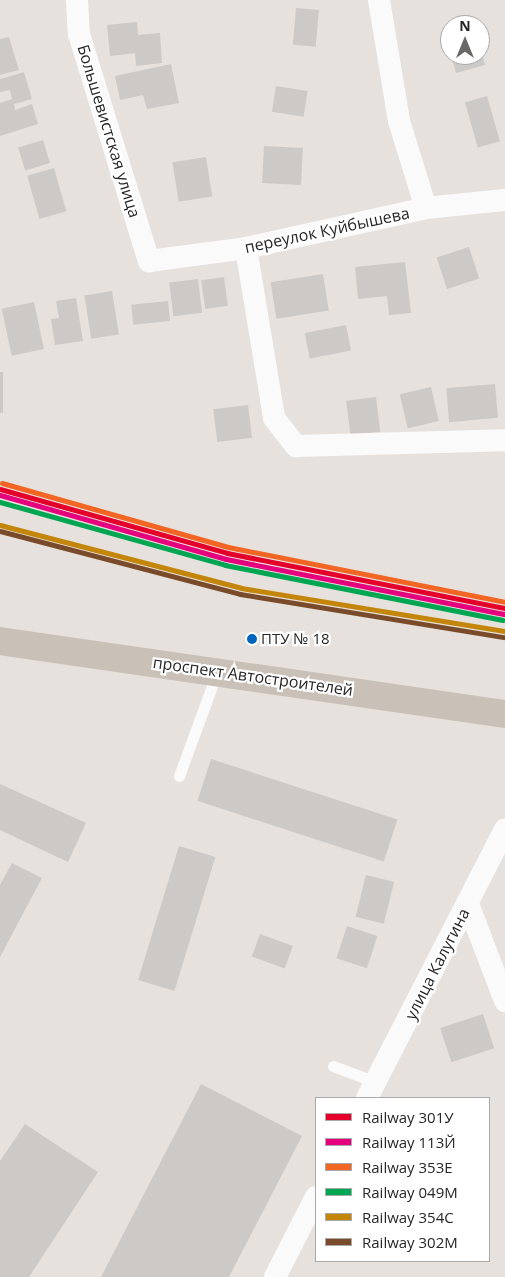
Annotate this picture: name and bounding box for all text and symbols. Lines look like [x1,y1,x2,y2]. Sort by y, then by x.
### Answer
north arrow [440,15,490,65]
text: N [459,16,471,35]
street label: Большевистская улица [74,42,144,220]
street label: переулок Куйбышева [243,203,411,257]
place label: ПТУ № 18 [261,630,330,648]
marker: ПТУ № 18 [247,634,257,644]
street label: проспект Автостроителей [152,652,354,700]
street label: улица Калугина [401,905,473,1023]
legend [315,1097,490,1262]
text: Railway 301У [362,1107,454,1127]
text: Railway 113Й [362,1132,456,1152]
text: Railway 353Е [362,1157,453,1177]
text: Railway 049М [362,1182,458,1202]
text: Railway 354С [362,1207,454,1227]
text: Railway 302М [362,1232,458,1252]

